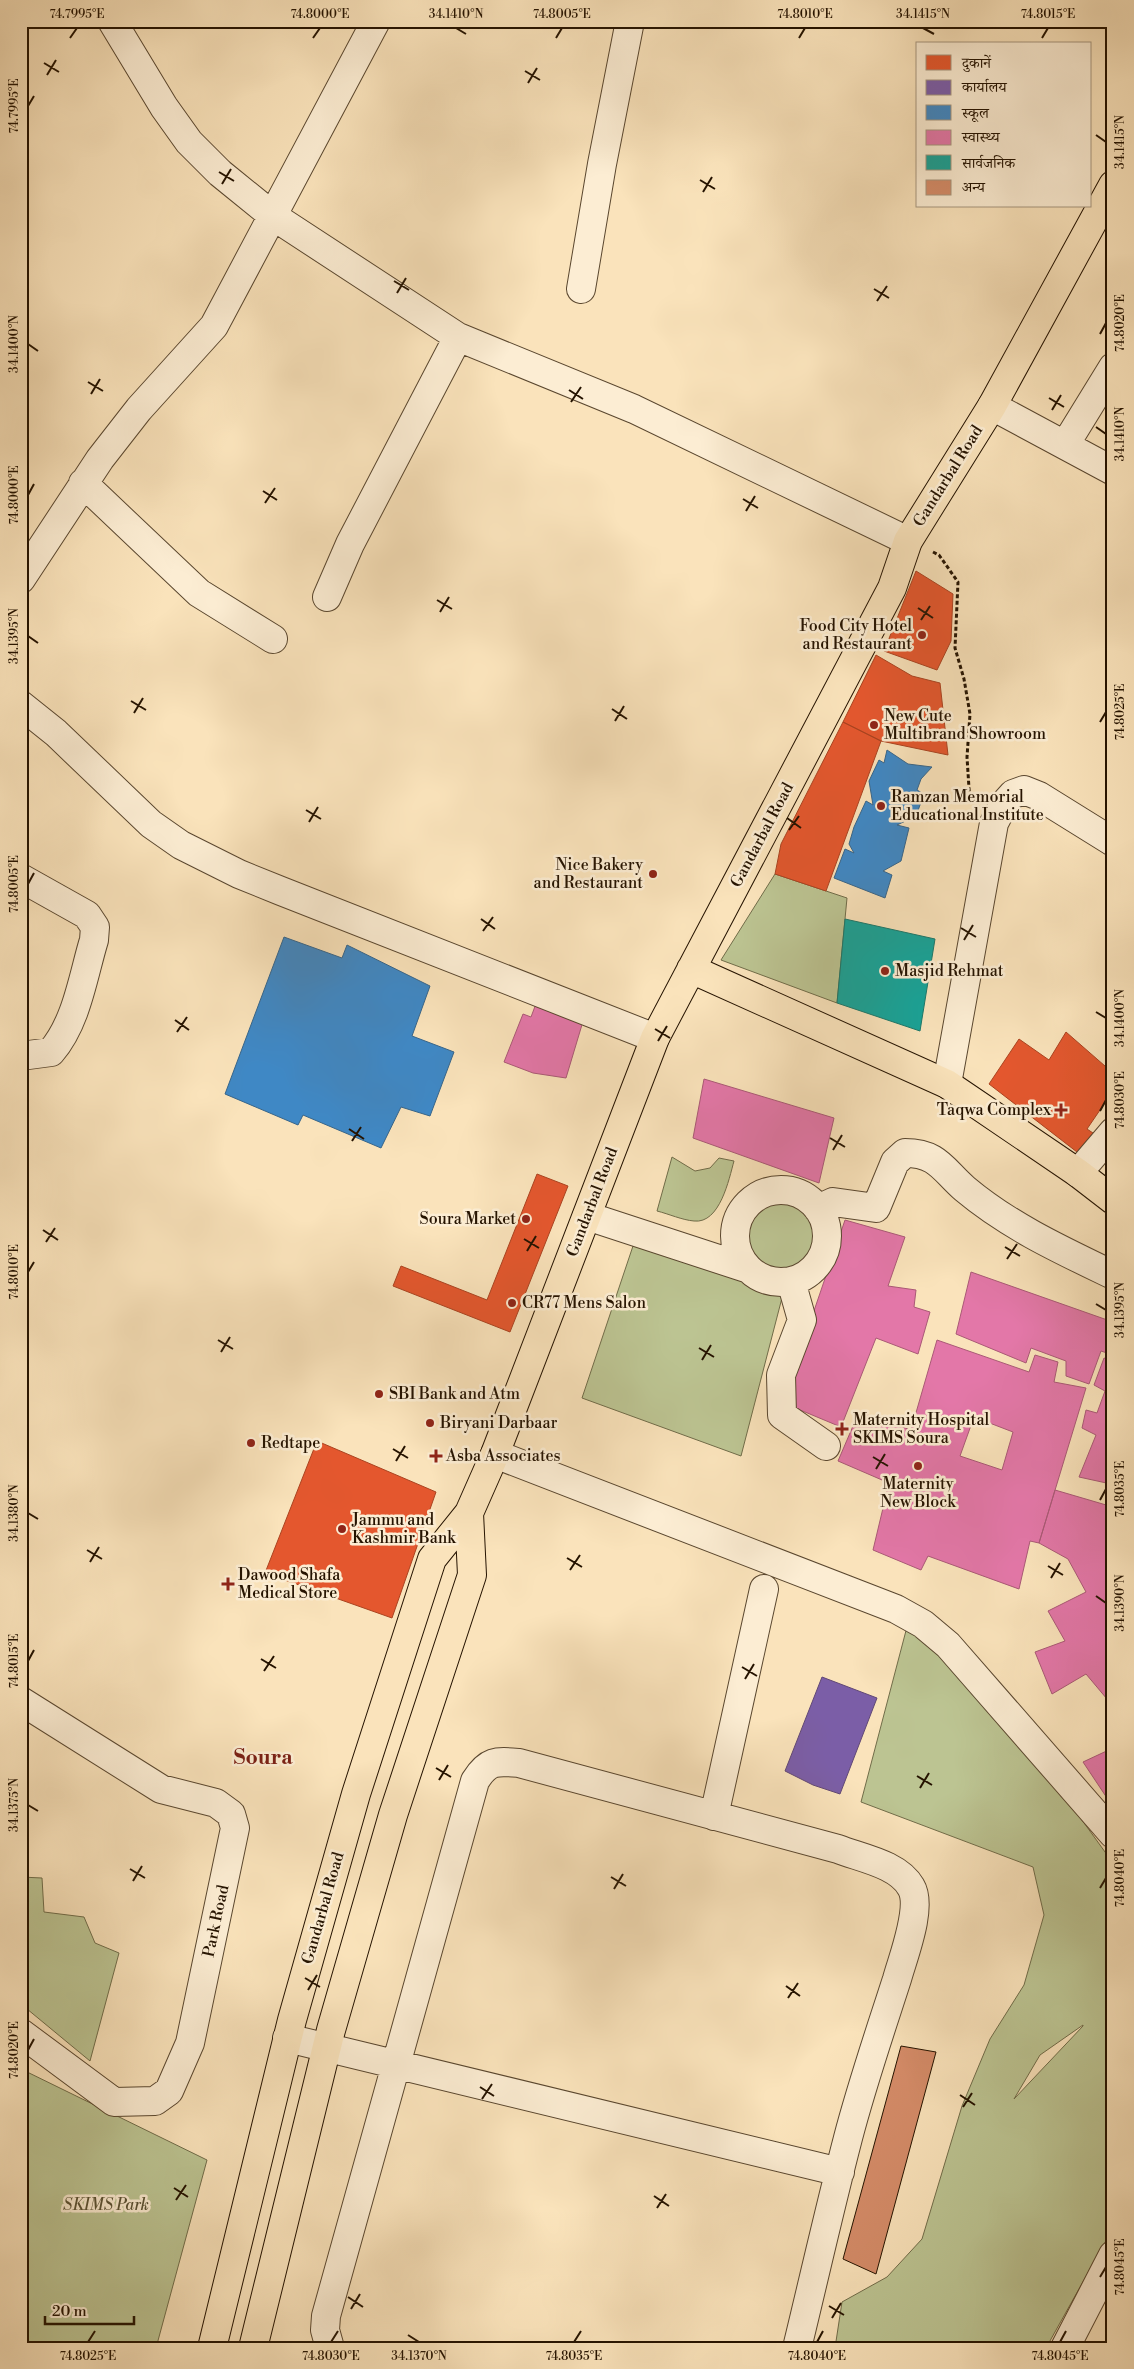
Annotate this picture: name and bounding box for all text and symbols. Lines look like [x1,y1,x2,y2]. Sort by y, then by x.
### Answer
text: 74.7995°E [50,7,104,22]
text: 74.8000°E [290,7,350,22]
text: 34.1410°N [429,7,483,22]
text: 74.8005°E [533,7,591,22]
text: 74.8010°E [777,7,833,22]
text: 34.1415°N [896,7,950,22]
text: 74.8015°E [1021,7,1075,22]
legend [916,42,1092,208]
text: दुकानें [961,54,992,73]
text: कार्यालय [961,78,1007,97]
text: 74.7995°E [7,79,22,133]
text: स्कूल [961,104,990,123]
text: 34.1415°N [1113,115,1128,169]
text: स्वास्थ्य [961,128,1000,147]
text: सार्वजनिक [961,154,1016,173]
text: अन्य [962,178,986,197]
text: 74.8020°E [1113,294,1128,352]
text: 34.1400°N [7,315,22,373]
text: 34.1410°N [1113,407,1128,461]
street label: Gandarbal Road [909,422,987,530]
text: 74.8000°E [7,465,22,525]
text: 34.1395°N [7,608,22,664]
place label: Food City Hotel and Restaurant [799,616,912,654]
marker: Food City Hotel and Restaurant [916,629,928,641]
text: 74.8025°E [1113,684,1128,740]
place label: New Cute Multibrand Showroom [884,706,1046,744]
marker: New Cute Multibrand Showroom [868,719,880,731]
street label: Gandarbal Road [726,779,798,891]
place label: Ramzan Memorial Educational Institute [891,787,1044,825]
marker: Ramzan Memorial Educational Institute [875,800,887,812]
text: 74.8005°E [7,855,22,913]
place label: Nice Bakery and Restaurant [534,855,643,893]
marker: Nice Bakery and Restaurant [647,868,659,880]
place label: Masjid Rehmat [895,961,1004,981]
marker: Masjid Rehmat [879,965,891,977]
text: 34.1400°N [1113,989,1128,1047]
text: 74.8030°E [1113,1071,1128,1129]
place label: Taqwa Complex [937,1100,1052,1120]
marker: Taqwa Complex [1055,1104,1067,1116]
street label: Gandarbal Road [562,1144,622,1260]
place label: Soura Market [420,1209,516,1229]
marker: Soura Market [520,1213,532,1225]
text: 74.8010°E [7,1244,22,1300]
text: 34.1395°N [1113,1282,1128,1338]
place label: CR77 Mens Salon [522,1293,647,1313]
marker: CR77 Mens Salon [506,1297,518,1309]
place label: SBI Bank and Atm [389,1384,520,1404]
marker: SBI Bank and Atm [373,1388,385,1400]
place label: Maternity Hospital SKIMS Soura [853,1410,990,1448]
place label: Biryani Darbaar [439,1413,558,1433]
marker: Biryani Darbaar [424,1417,436,1429]
marker: Maternity Hospital SKIMS Soura [835,1422,849,1436]
place label: Redtape [261,1433,320,1453]
marker: Redtape [245,1437,257,1449]
place label: Asba Associates [445,1446,561,1466]
marker: Asba Associates [430,1450,442,1462]
marker: Maternity New Block [912,1460,924,1472]
text: 74.8035°E [1113,1461,1128,1517]
place label: Maternity New Block [880,1474,957,1512]
text: 34.1380°N [7,1484,22,1542]
place label: Jammu and Kashmir Bank [351,1510,457,1548]
marker: Jammu and Kashmir Bank [336,1523,348,1535]
place label: Dawood Shafa Medical Store [238,1565,341,1603]
text: 34.1390°N [1113,1574,1128,1632]
marker: Dawood Shafa Medical Store [222,1578,234,1590]
text: 74.8015°E [7,1634,22,1688]
district label: Soura [233,1745,293,1771]
text: 34.1375°N [7,1778,22,1832]
text: 74.8040°E [1113,1849,1128,1907]
street label: Gandarbal Road [297,1850,349,1966]
street label: Park Road [199,1883,233,1959]
text: 74.8020°E [7,2021,22,2079]
park label: SKIMS Park [63,2195,149,2215]
text: 74.8045°E [1113,2239,1128,2295]
scale bar [45,2294,134,2326]
text: 20 m [52,2302,87,2321]
text: 74.8025°E [60,2349,116,2364]
text: 74.8030°E [302,2349,360,2364]
text: 34.1370°N [391,2349,447,2364]
text: 74.8035°E [546,2349,602,2364]
text: 74.8040°E [788,2349,846,2364]
text: 74.8045°E [1032,2349,1088,2364]

